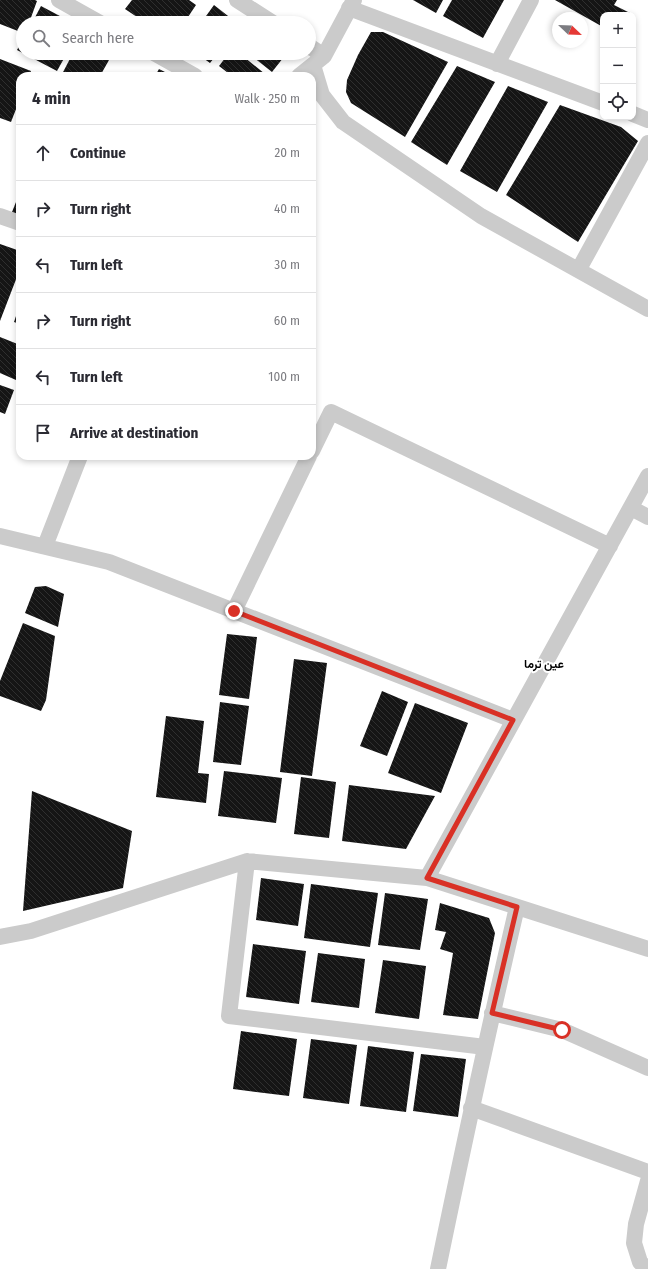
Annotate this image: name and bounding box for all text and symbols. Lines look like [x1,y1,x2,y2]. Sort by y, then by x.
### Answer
north arrow [552,12,588,48]
map controls [600,12,636,120]
button: + [600,12,636,48]
search box [16,16,316,60]
icon: search [30,27,52,49]
text: Search here [62,29,134,47]
button: − [600,48,636,84]
button: locate [600,84,636,120]
text: 4 min [32,88,71,109]
text: Walk · 250 m [235,91,300,106]
icon: ahead [32,142,54,164]
text: Continue [70,144,126,162]
text: 20 m [274,145,300,160]
icon: right [32,198,54,220]
text: Turn right [70,200,131,218]
text: 40 m [274,201,300,216]
icon: left [32,254,54,276]
text: Turn left [70,256,123,274]
text: 30 m [274,257,300,272]
icon: right [32,310,54,332]
text: Turn right [70,312,131,330]
text: 60 m [274,313,300,328]
icon: left [32,366,54,388]
text: Turn left [70,368,123,386]
text: 100 m [268,369,300,384]
icon: arrive [32,422,54,444]
text: Arrive at destination [70,424,198,442]
route end [225,602,243,620]
district label: عين ترما [524,657,564,672]
route start [553,1021,571,1039]

